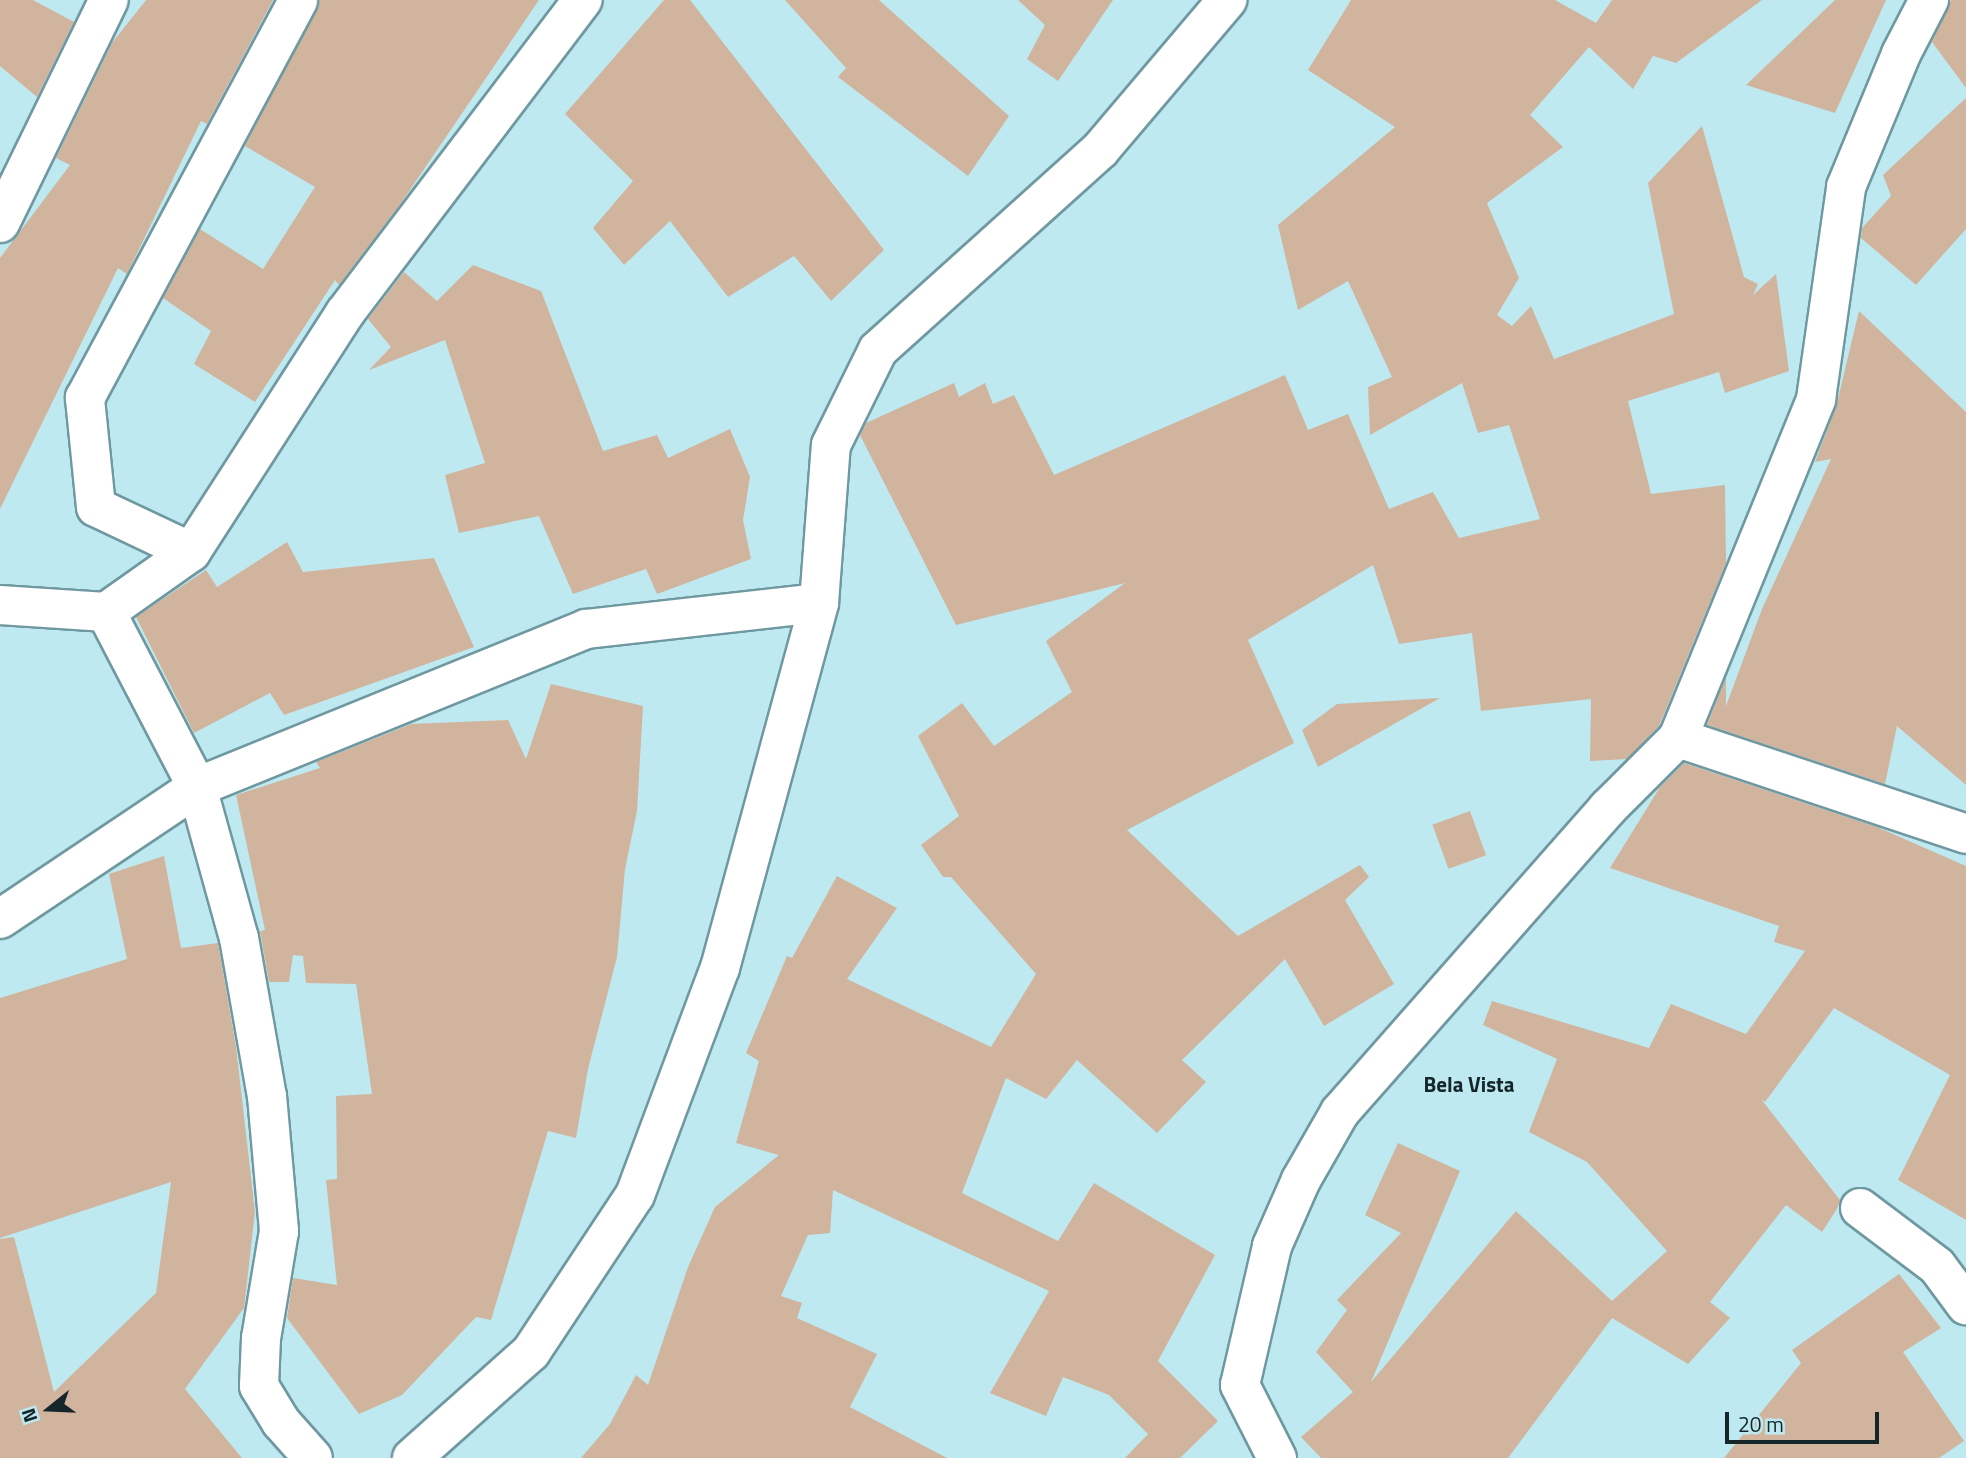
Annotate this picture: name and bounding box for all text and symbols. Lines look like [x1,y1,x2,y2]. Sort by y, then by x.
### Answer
district label: Bela Vista [1424,1071,1514,1097]
north arrow [14,1374,84,1444]
scale bar [1728,1398,1882,1442]
text: N [13,1405,44,1426]
text: 20 m [1738,1408,1784,1440]

